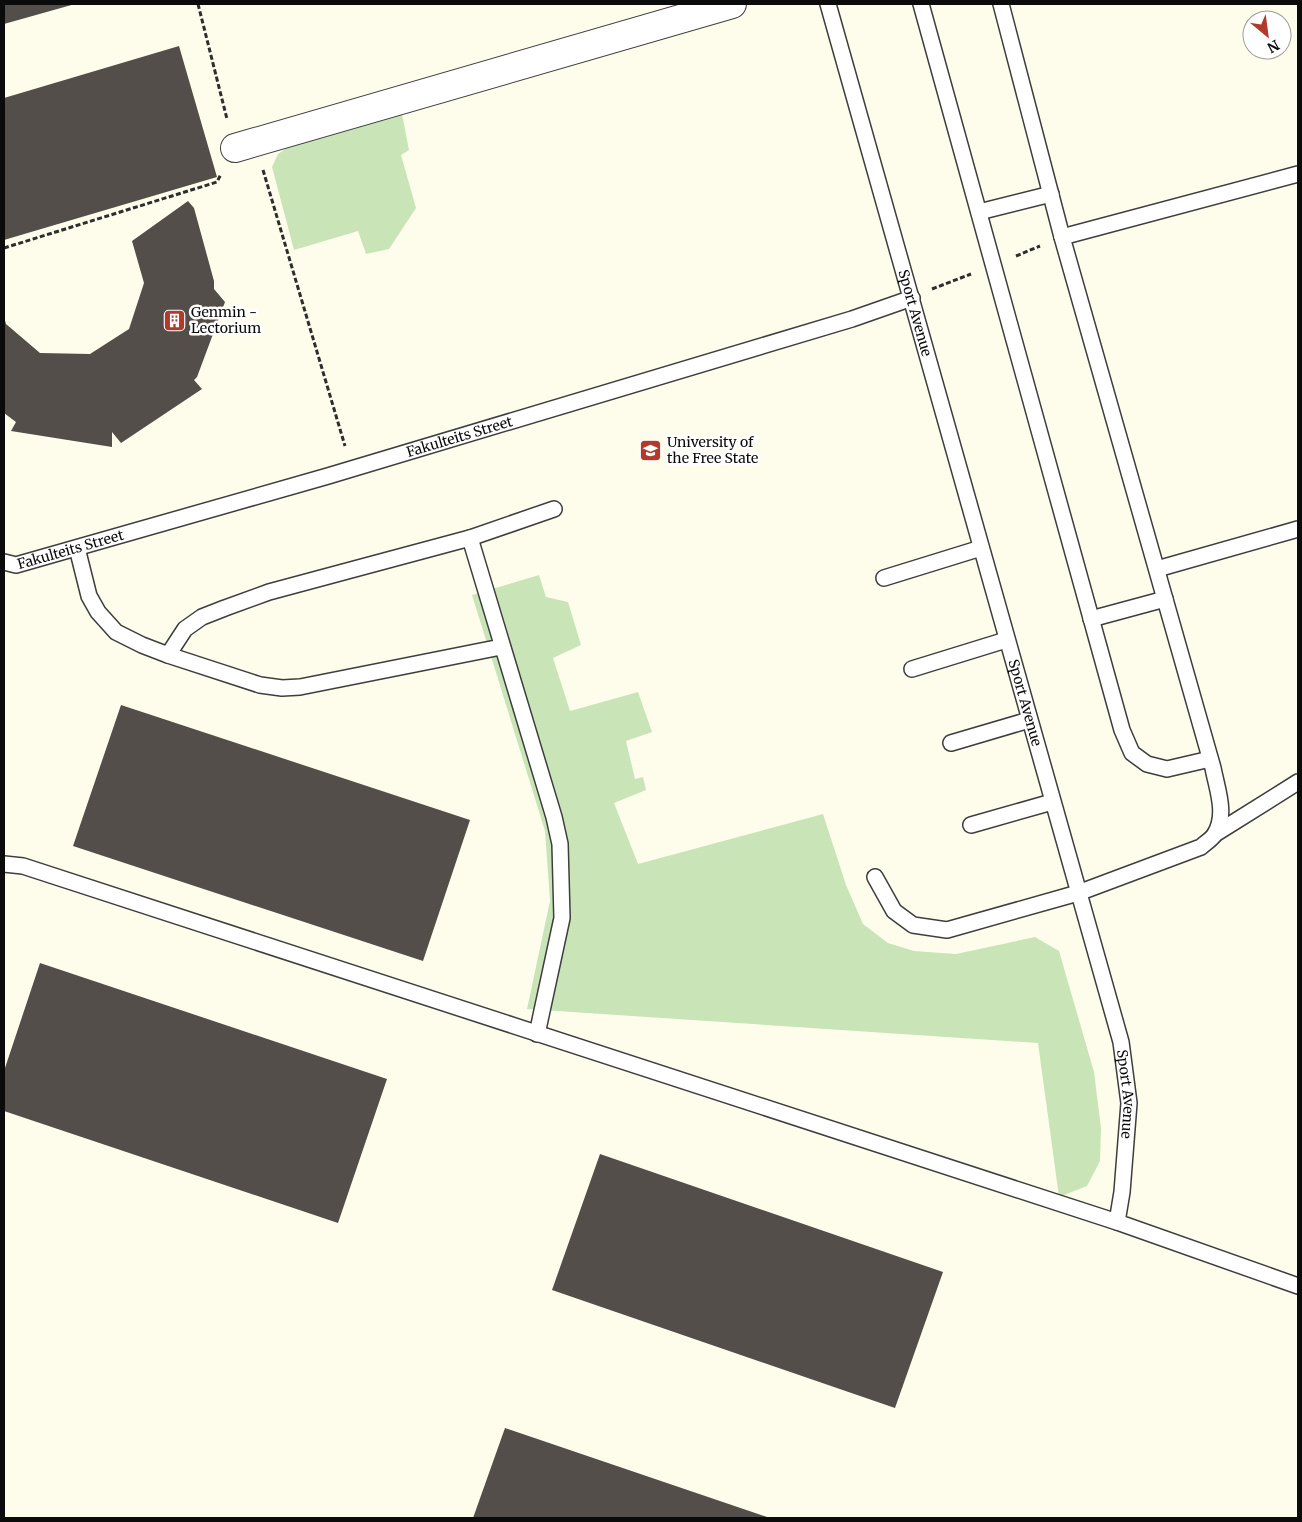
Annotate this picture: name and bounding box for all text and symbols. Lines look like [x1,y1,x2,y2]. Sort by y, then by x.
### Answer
north arrow [1242,10,1292,60]
text: N [1264,36,1283,57]
street label: Sport Avenue [894,267,936,358]
place label: Genmin - Lectorium [191,303,261,337]
building icon: Genmin - Lectorium [163,308,187,332]
street label: Fakulteits Street [404,412,515,461]
place label: University of the Free State [667,433,758,467]
school or university icon: University of the Free State [639,438,663,462]
street label: Fakulteits Street [15,526,126,573]
street label: Sport Avenue [1004,657,1046,748]
street label: Sport Avenue [1113,1048,1139,1139]

